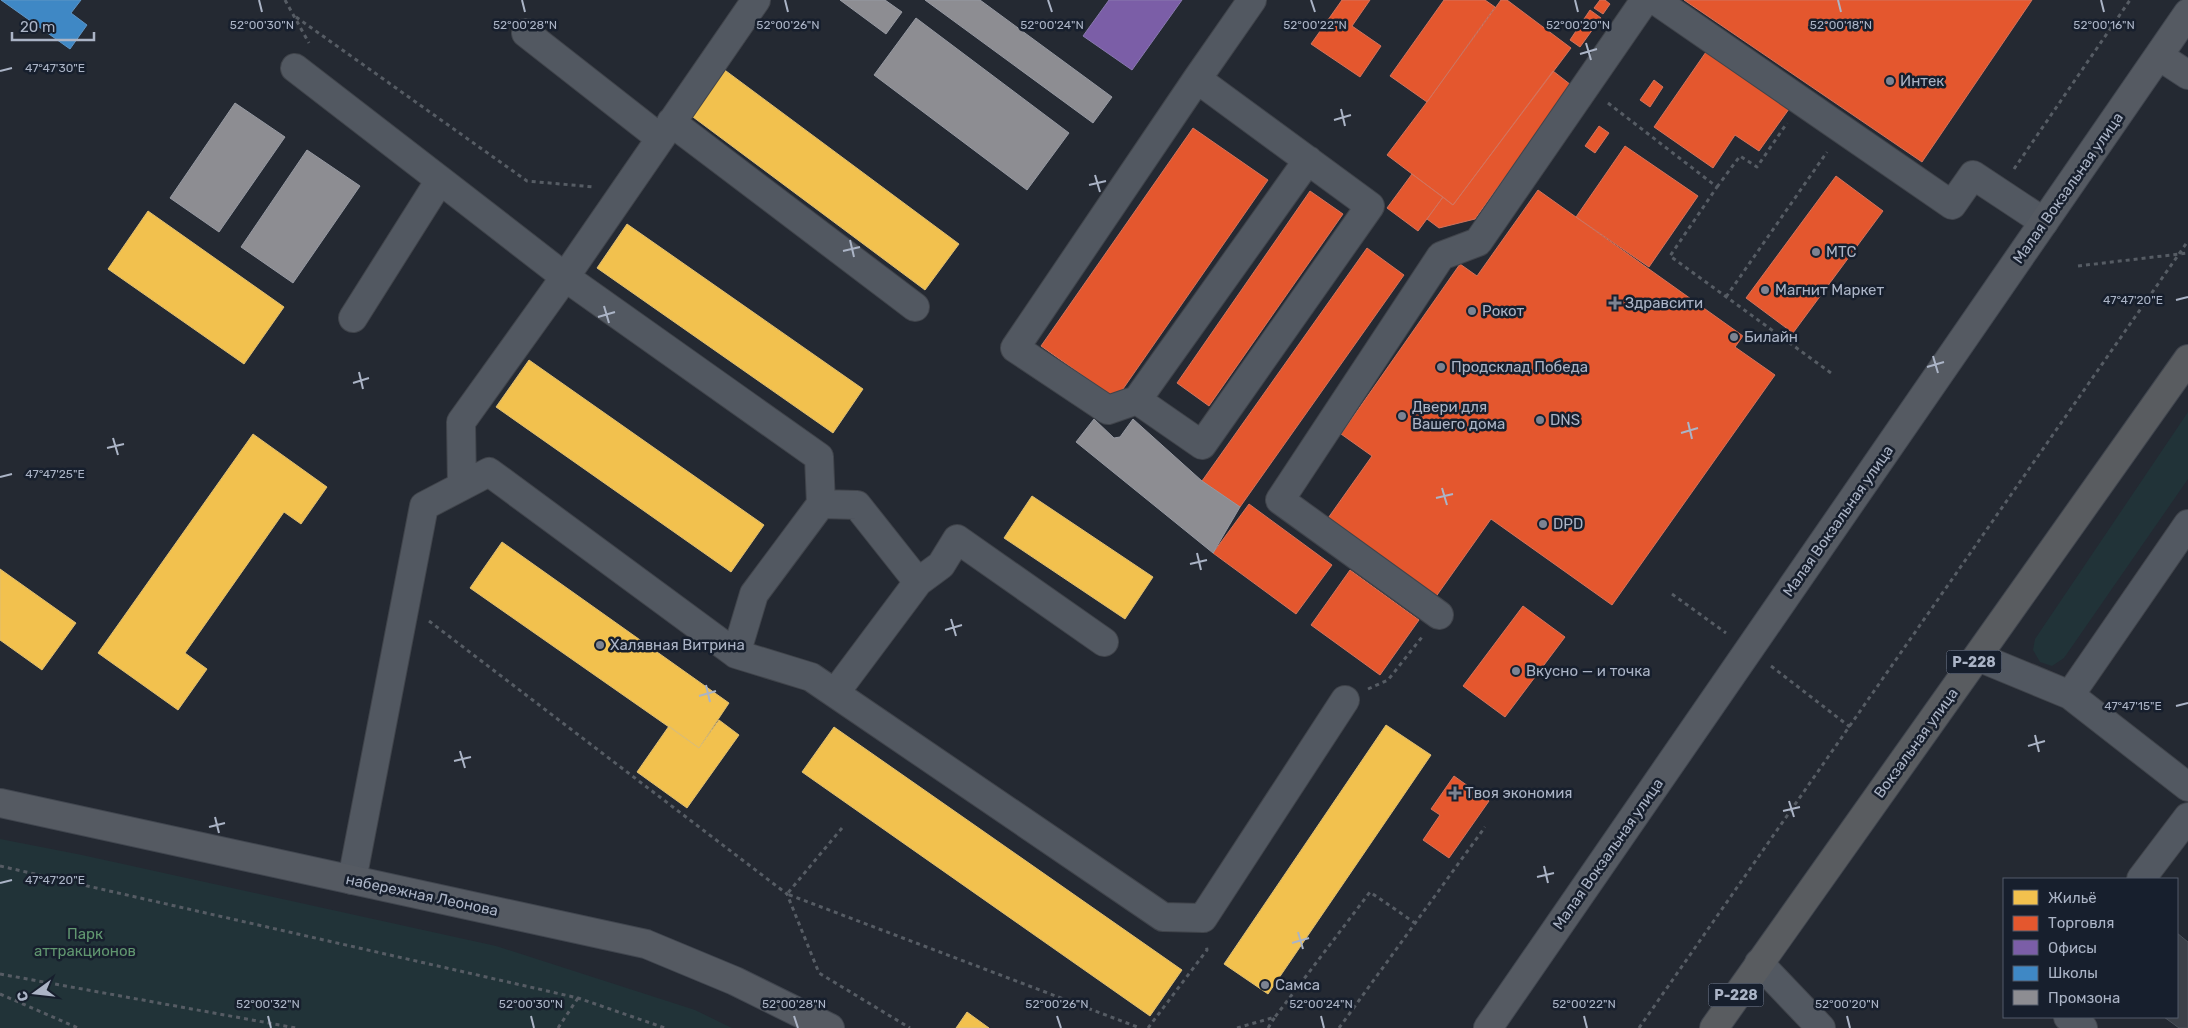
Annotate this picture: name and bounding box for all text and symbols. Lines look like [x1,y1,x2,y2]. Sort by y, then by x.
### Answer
scale bar [12,10,95,42]
text: 20 m [20,18,55,36]
text: 52°00'30"N [230,18,294,32]
text: 52°00'28"N [493,18,557,32]
text: 52°00'26"N [756,18,820,32]
text: 52°00'24"N [1020,18,1084,32]
text: 52°00'22"N [1283,18,1347,32]
text: 52°00'20"N [1546,18,1610,32]
text: 52°00'18"N [1810,18,1872,32]
text: 52°00'16"N [2073,18,2135,32]
text: 47°47'30"E [25,61,85,75]
place label: Интек [1900,72,1944,90]
marker: Интек [1884,75,1896,87]
street label: Малая Вокзальная улица [2009,109,2127,267]
place label: МТС [1826,243,1857,261]
marker: МТС [1810,246,1822,258]
place label: Магнит Маркет [1775,281,1884,299]
marker: Магнит Маркет [1759,284,1771,296]
text: 47°47'20"E [2103,293,2163,307]
place label: Здравсити [1625,294,1703,312]
marker: Здравсити [1609,297,1621,309]
place label: Рокот [1482,302,1525,320]
marker: Рокот [1466,305,1478,317]
place label: Билайн [1744,328,1798,346]
marker: Билайн [1728,331,1740,343]
place label: Продсклад Победа [1451,358,1588,376]
marker: Продсклад Победа [1435,361,1447,373]
place label: Двери для Вашего дома [1412,398,1505,433]
marker: Двери для Вашего дома [1396,410,1408,422]
place label: DNS [1550,411,1580,429]
marker: DNS [1534,414,1546,426]
street label: Малая Вокзальная улица [1779,442,1897,600]
text: 47°47'25"E [25,467,85,481]
place label: DPD [1553,515,1583,533]
marker: DPD [1537,518,1549,530]
place label: Халявная Витрина [610,636,745,654]
marker: Халявная Витрина [594,639,606,651]
road number: Р-228 [1946,650,2002,674]
place label: Вкусно — и точка [1526,662,1651,680]
marker: Вкусно — и точка [1510,665,1522,677]
street label: Вокзальная улица [1870,685,1962,801]
text: 47°47'15"E [2104,699,2162,713]
street label: Малая Вокзальная улица [1549,775,1667,933]
place label: Твоя экономия [1465,784,1572,802]
marker: Твоя экономия [1449,787,1461,799]
street label: набережная Леонова [344,870,500,920]
text: 47°47'20"E [25,873,85,887]
legend [2003,878,2178,1018]
text: Жильё [2048,889,2097,907]
text: Торговля [2048,914,2114,932]
park label: Парк аттракционов [34,925,136,960]
text: Офисы [2048,939,2097,957]
text: Школы [2048,964,2098,982]
north arrow [10,968,60,1018]
place label: Самса [1275,976,1320,994]
marker: Самса [1259,979,1271,991]
road number: Р-228 [1708,984,1764,1006]
text: С [13,989,32,1003]
text: Промзона [2048,989,2120,1007]
text: 52°00'32"N [236,997,300,1011]
text: 52°00'30"N [499,997,563,1011]
text: 52°00'28"N [762,997,826,1011]
text: 52°00'26"N [1025,997,1089,1011]
text: 52°00'24"N [1289,997,1353,1011]
text: 52°00'22"N [1552,997,1616,1011]
text: 52°00'20"N [1815,997,1879,1011]

